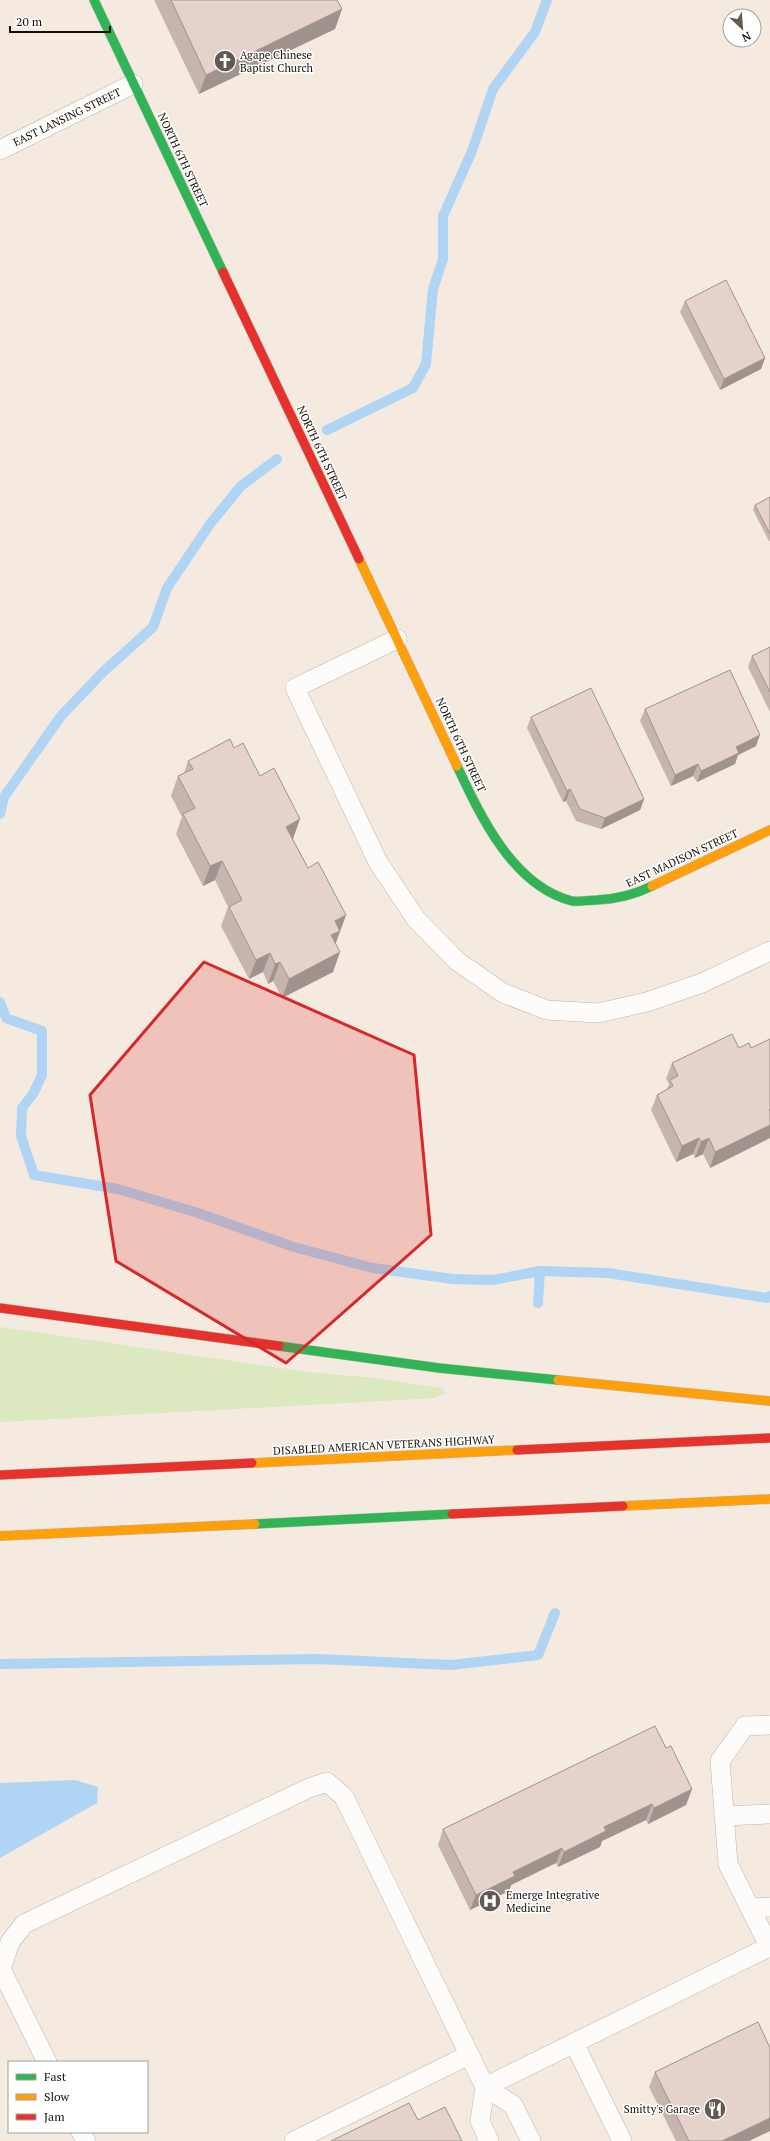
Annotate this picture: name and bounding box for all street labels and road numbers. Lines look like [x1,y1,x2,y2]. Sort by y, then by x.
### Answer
street label: EAST LANSING STREET [11,85,123,149]
street label: NORTH 6TH STREET [155,110,211,210]
street label: NORTH 6TH STREET [294,403,350,503]
street label: NORTH 6TH STREET [433,695,489,795]
street label: EAST MADISON STREET [624,826,740,890]
street label: DISABLED AMERICAN VETERANS HIGHWAY [273,1432,496,1458]

